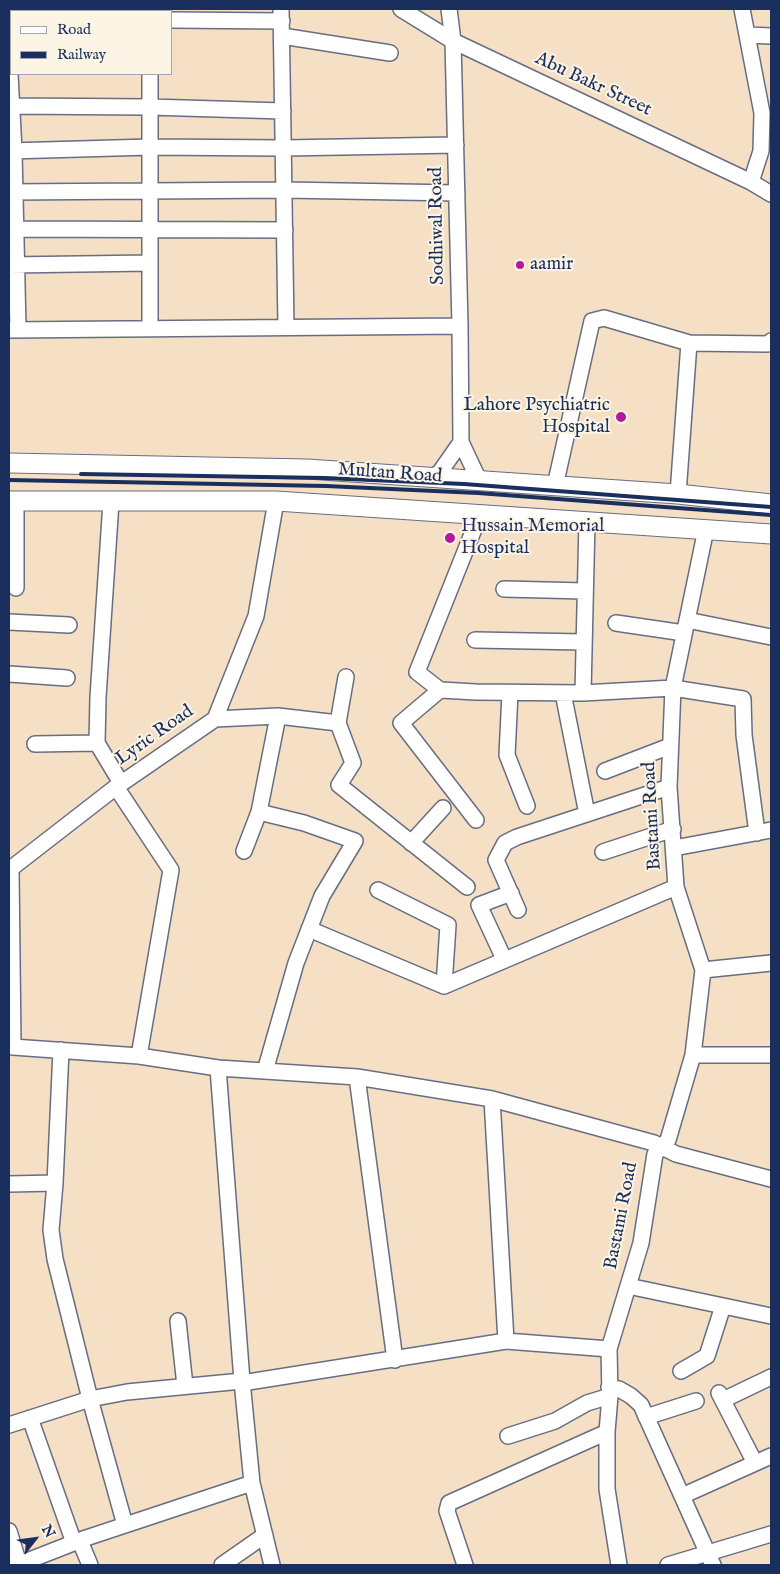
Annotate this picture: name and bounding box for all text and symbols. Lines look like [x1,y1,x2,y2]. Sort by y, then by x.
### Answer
legend [10,10,172,75]
text: Road [57,20,91,39]
text: Railway [57,45,106,64]
street label: Abu Bakr Street [531,48,655,122]
street label: Sodhiwal Road [426,167,450,285]
place label: aamir [530,254,573,276]
marker: aamir [514,259,526,271]
place label: Lahore Psychiatric Hospital [463,395,610,439]
marker: Lahore Psychiatric Hospital [614,410,628,424]
street label: Multan Road [337,459,443,489]
place label: Hussain Memorial Hospital [461,516,605,560]
marker: Hussain Memorial Hospital [443,531,457,545]
street label: Lyric Road [112,701,198,771]
street label: Bastami Road [639,761,667,871]
street label: Bastami Road [600,1160,644,1272]
north arrow [10,1514,60,1564]
text: N [37,1522,59,1541]

